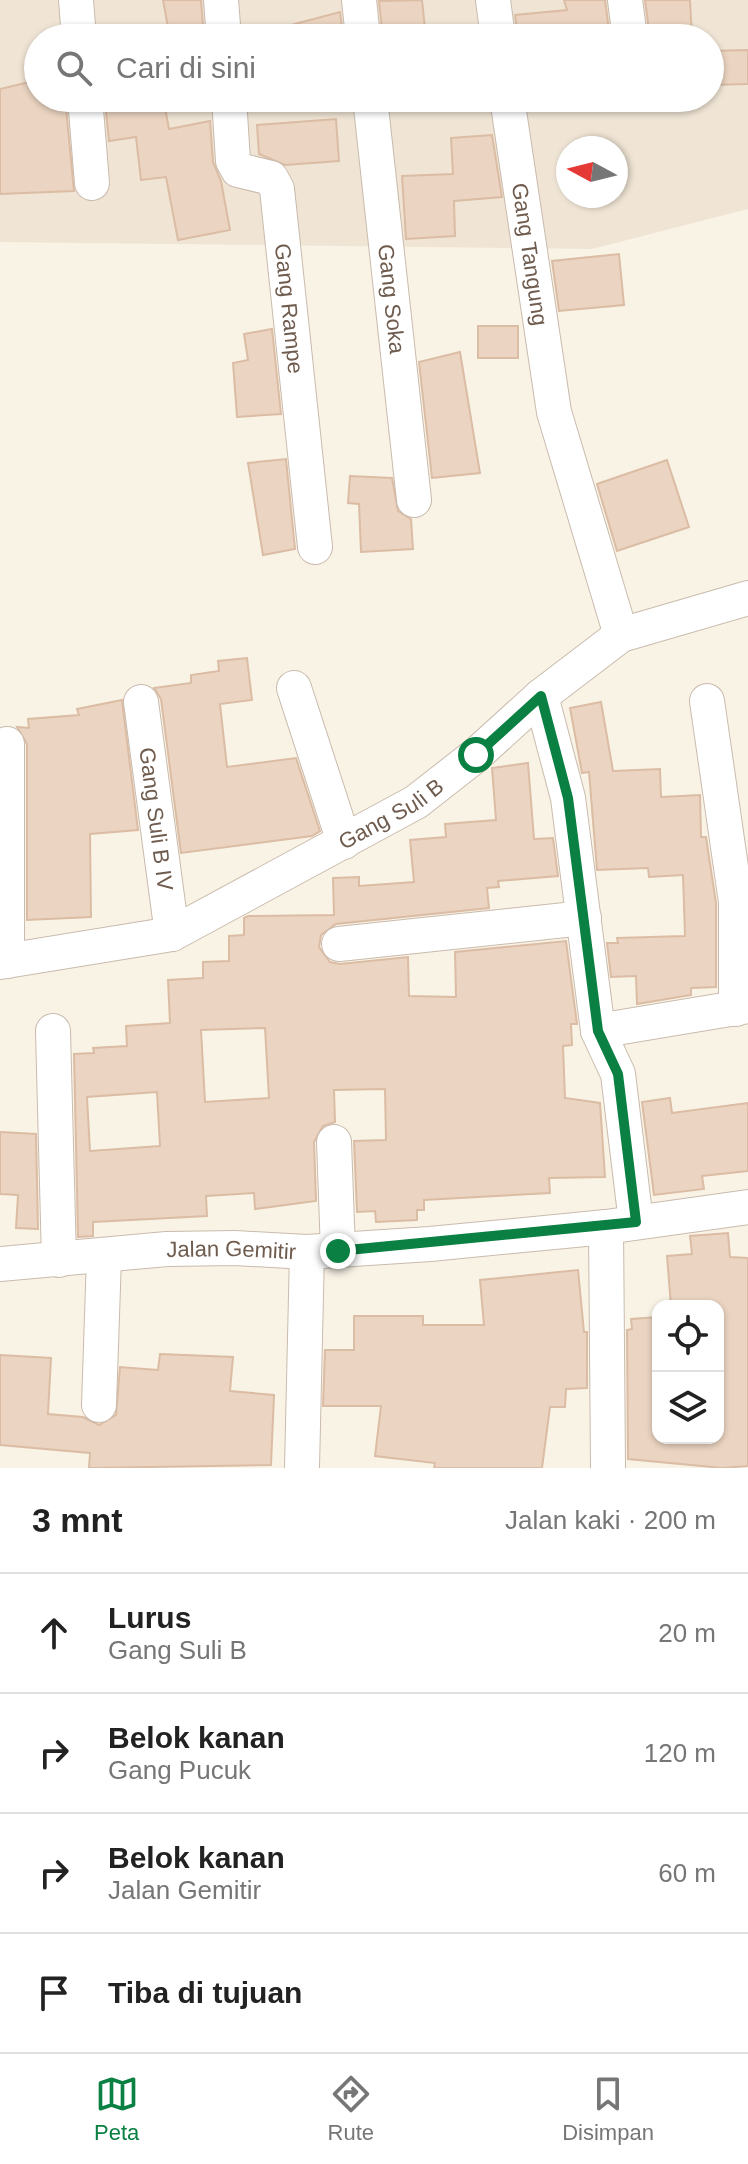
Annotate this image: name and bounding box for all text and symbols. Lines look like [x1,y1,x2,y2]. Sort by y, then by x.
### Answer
search box [24,24,724,112]
icon: search [52,46,96,90]
text: Cari di sini [116,51,256,84]
north arrow [556,136,628,208]
street label: Gang Tangung [507,181,553,327]
street label: Gang Rampe [270,242,309,375]
street label: Gang Soka [373,243,410,356]
route start [458,737,494,773]
street label: Gang Suli B IV [134,746,178,893]
street label: Gang Suli B [334,773,448,855]
route end [320,1233,356,1269]
street label: Jalan Gemitir [166,1236,297,1264]
map controls [652,1300,724,1444]
button: locate [652,1300,724,1372]
button: layers [652,1372,724,1444]
text: 3 mnt [32,1501,123,1539]
text: Jalan kaki · 200 m [505,1505,716,1535]
text: Lurus [108,1601,191,1634]
icon: ahead [32,1611,76,1655]
text: 20 m [658,1618,716,1648]
text: Gang Suli B [108,1635,247,1665]
text: Belok kanan [108,1721,285,1754]
icon: right [32,1731,76,1775]
text: 120 m [644,1738,716,1768]
text: Gang Pucuk [108,1755,251,1785]
text: Belok kanan [108,1841,285,1874]
icon: right [32,1851,76,1895]
text: 60 m [658,1858,716,1888]
text: Jalan Gemitir [108,1875,261,1905]
icon: arrive [32,1971,76,2015]
text: Tiba di tujuan [108,1976,302,2009]
tab: Peta [94,2072,139,2146]
tab: Rute [328,2072,374,2146]
tab: Disimpan [562,2072,654,2146]

